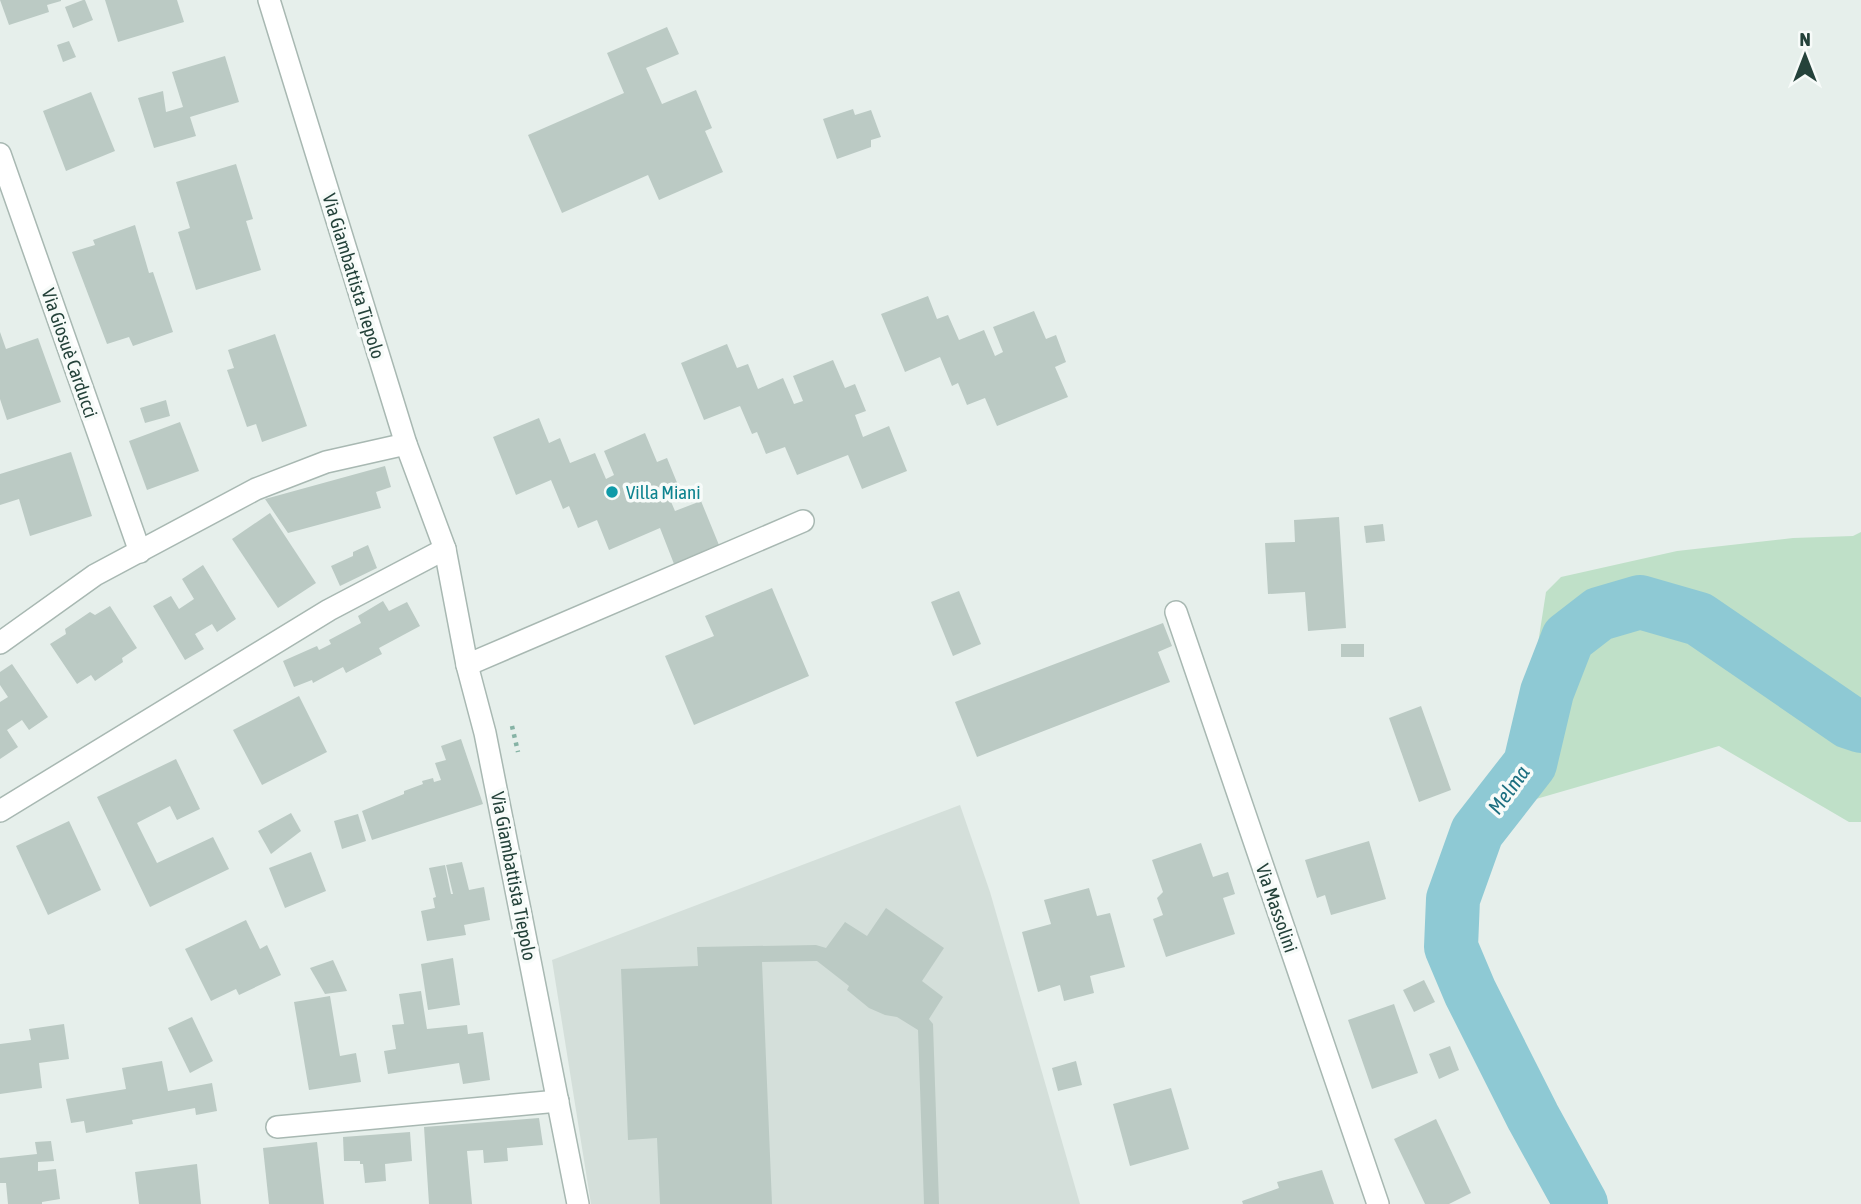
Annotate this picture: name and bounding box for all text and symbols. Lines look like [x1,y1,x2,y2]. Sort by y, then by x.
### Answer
north arrow [1770,21,1840,91]
text: N [1799,28,1811,50]
street label: Via Giambattista Tiepolo [318,191,390,361]
street label: Via Giosuè Carducci [38,285,102,421]
place label: Villa Miani [626,481,701,503]
marker: Villa Miani [604,484,620,500]
water label: Melma [1483,760,1534,818]
street label: Via Giambattista Tiepolo [487,790,541,962]
street label: Via Massolini [1252,861,1302,955]

